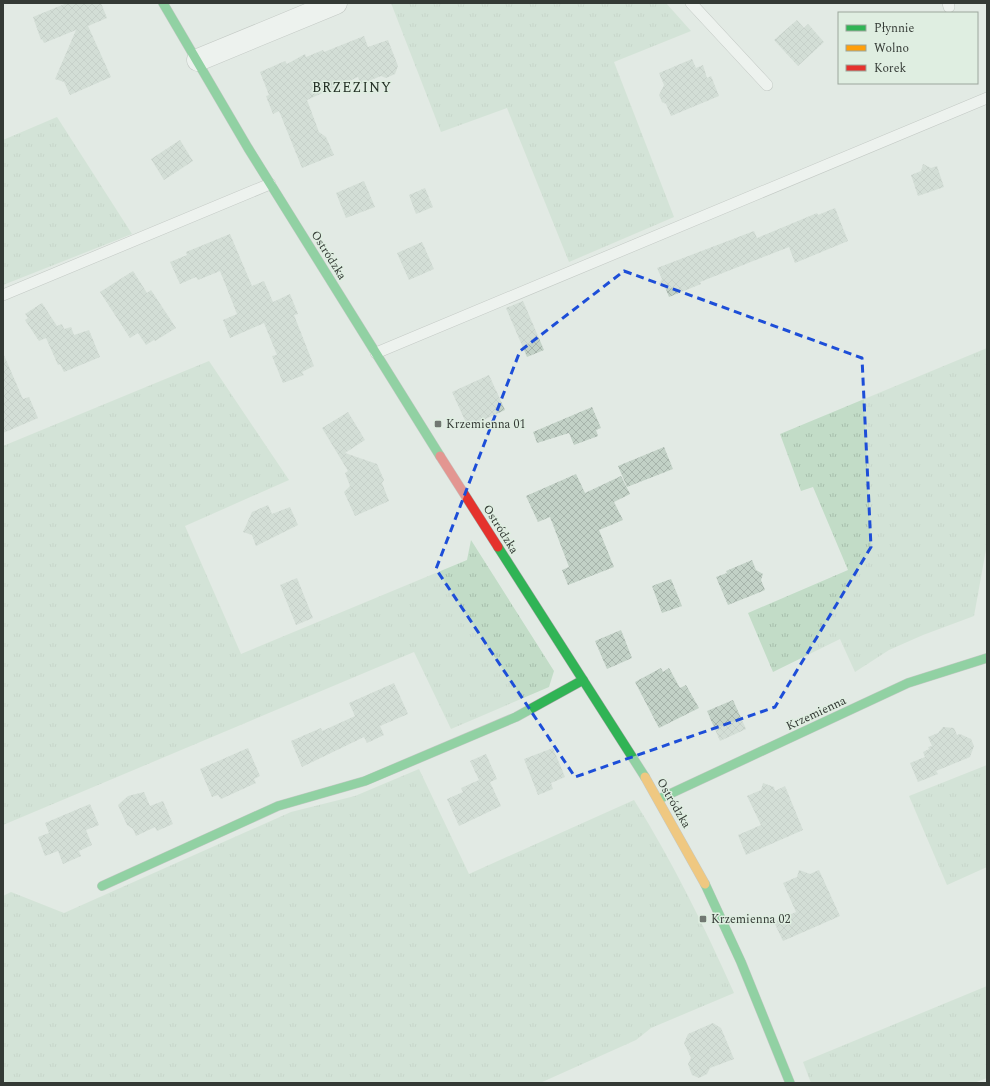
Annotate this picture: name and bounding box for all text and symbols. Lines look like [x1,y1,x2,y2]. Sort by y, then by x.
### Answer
legend [838,12,978,84]
text: Płynnie [874,19,915,38]
text: Wolno [874,39,909,58]
text: Korek [874,59,906,78]
district label: BRZEZINY [312,77,392,98]
street label: Ostródzka [306,227,351,284]
place label: Krzemienna 01 [446,415,525,434]
marker: Krzemienna 01 [433,419,443,429]
street label: Ostródzka [478,501,523,558]
street label: Krzemienna [783,691,850,736]
street label: Ostródzka [652,775,696,832]
place label: Krzemienna 02 [711,910,790,929]
marker: Krzemienna 02 [698,914,708,924]

